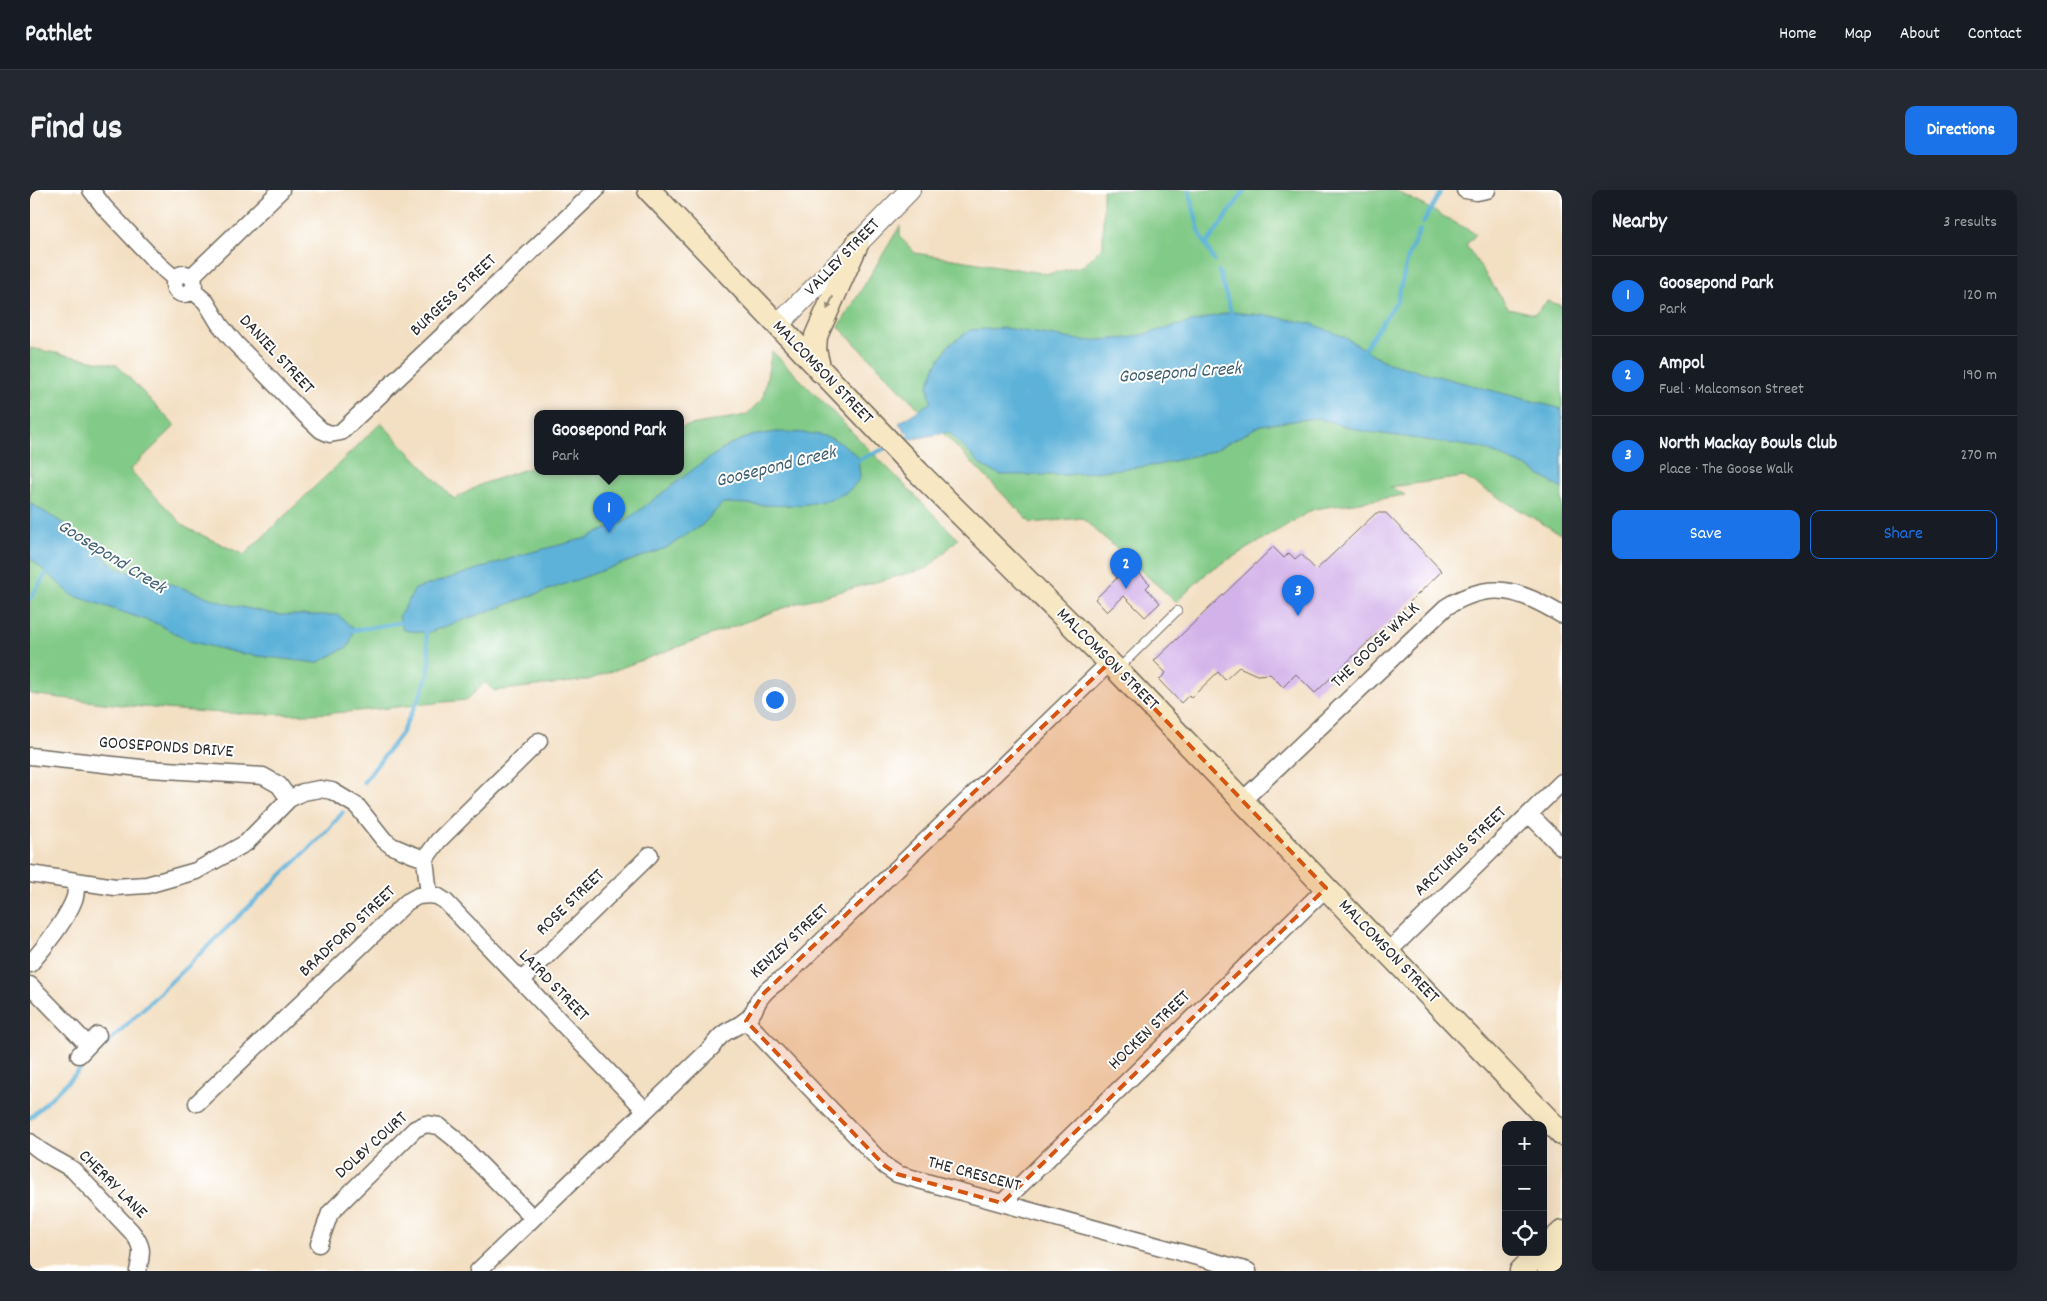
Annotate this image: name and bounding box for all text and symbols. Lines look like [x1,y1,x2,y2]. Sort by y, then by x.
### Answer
text: Pathlet [25,18,92,52]
text: Home [1779,22,1816,47]
text: Map [1844,22,1872,47]
text: About [1900,22,1940,47]
text: Contact [1968,22,2022,47]
text: Find us [30,105,122,155]
button: Directions [1905,106,2017,155]
text: Nearby [1612,208,1667,238]
text: 3 results [1943,211,1997,234]
street label: VALLEY STREET [799,214,887,302]
street label: BURGESS STREET [405,249,503,343]
text: Goosepond Park [1659,271,1774,298]
text: 1 [1626,284,1630,307]
text: 120 m [1963,284,1997,307]
one-way arrow [826,295,835,310]
text: Park [1659,298,1686,321]
street label: DANIEL STREET [233,310,319,400]
street label: MALCOMSON STREET [766,315,878,431]
text: Ampol [1659,351,1704,378]
water label: Goosepond Creek [1118,356,1245,392]
text: 2 [1625,364,1632,387]
text: 190 m [1963,364,1997,387]
text: Fuel · Malcomson Street [1659,378,1804,401]
popup [534,410,684,475]
text: Goosepond Park [552,418,666,445]
text: North Mackay Bowls Club [1659,431,1837,458]
water label: Goosepond Creek [713,439,841,496]
text: 3 [1624,444,1632,467]
text: 270 m [1961,444,1997,467]
text: Park [552,445,579,468]
text: Place · The Goose Walk [1659,458,1793,481]
pin: 1 [593,492,625,533]
button: Save [1612,510,1800,559]
button: Share [1810,510,1997,559]
water label: Goosepond Creek [52,514,172,603]
pin: 2 [1110,548,1142,589]
pin: 3 [1282,575,1314,616]
street label: THE GOOSE WALK [1326,597,1426,695]
street label: MALCOMSON STREET [1050,603,1164,717]
your location [762,687,788,713]
street label: GOOSEPONDS DRIVE [98,731,234,765]
street label: ARCTURUS STREET [1409,801,1513,903]
street label: ROSE STREET [531,864,611,942]
street label: BRADFORD STREET [294,880,402,984]
street label: MALCOMSON STREET [1332,894,1444,1010]
street label: KENZEY STREET [745,899,835,985]
street label: LAIRD STREET [512,944,594,1028]
street label: HOCKEN STREET [1103,985,1197,1077]
street label: DOLBY COURT [330,1107,414,1185]
map controls [1502,1121,1547,1256]
button: + [1502,1121,1547,1166]
street label: CHERRY LANE [72,1145,152,1225]
street label: THE CRESCENT [925,1151,1023,1199]
button: − [1502,1166,1547,1211]
button: locate [1502,1211,1547,1256]

